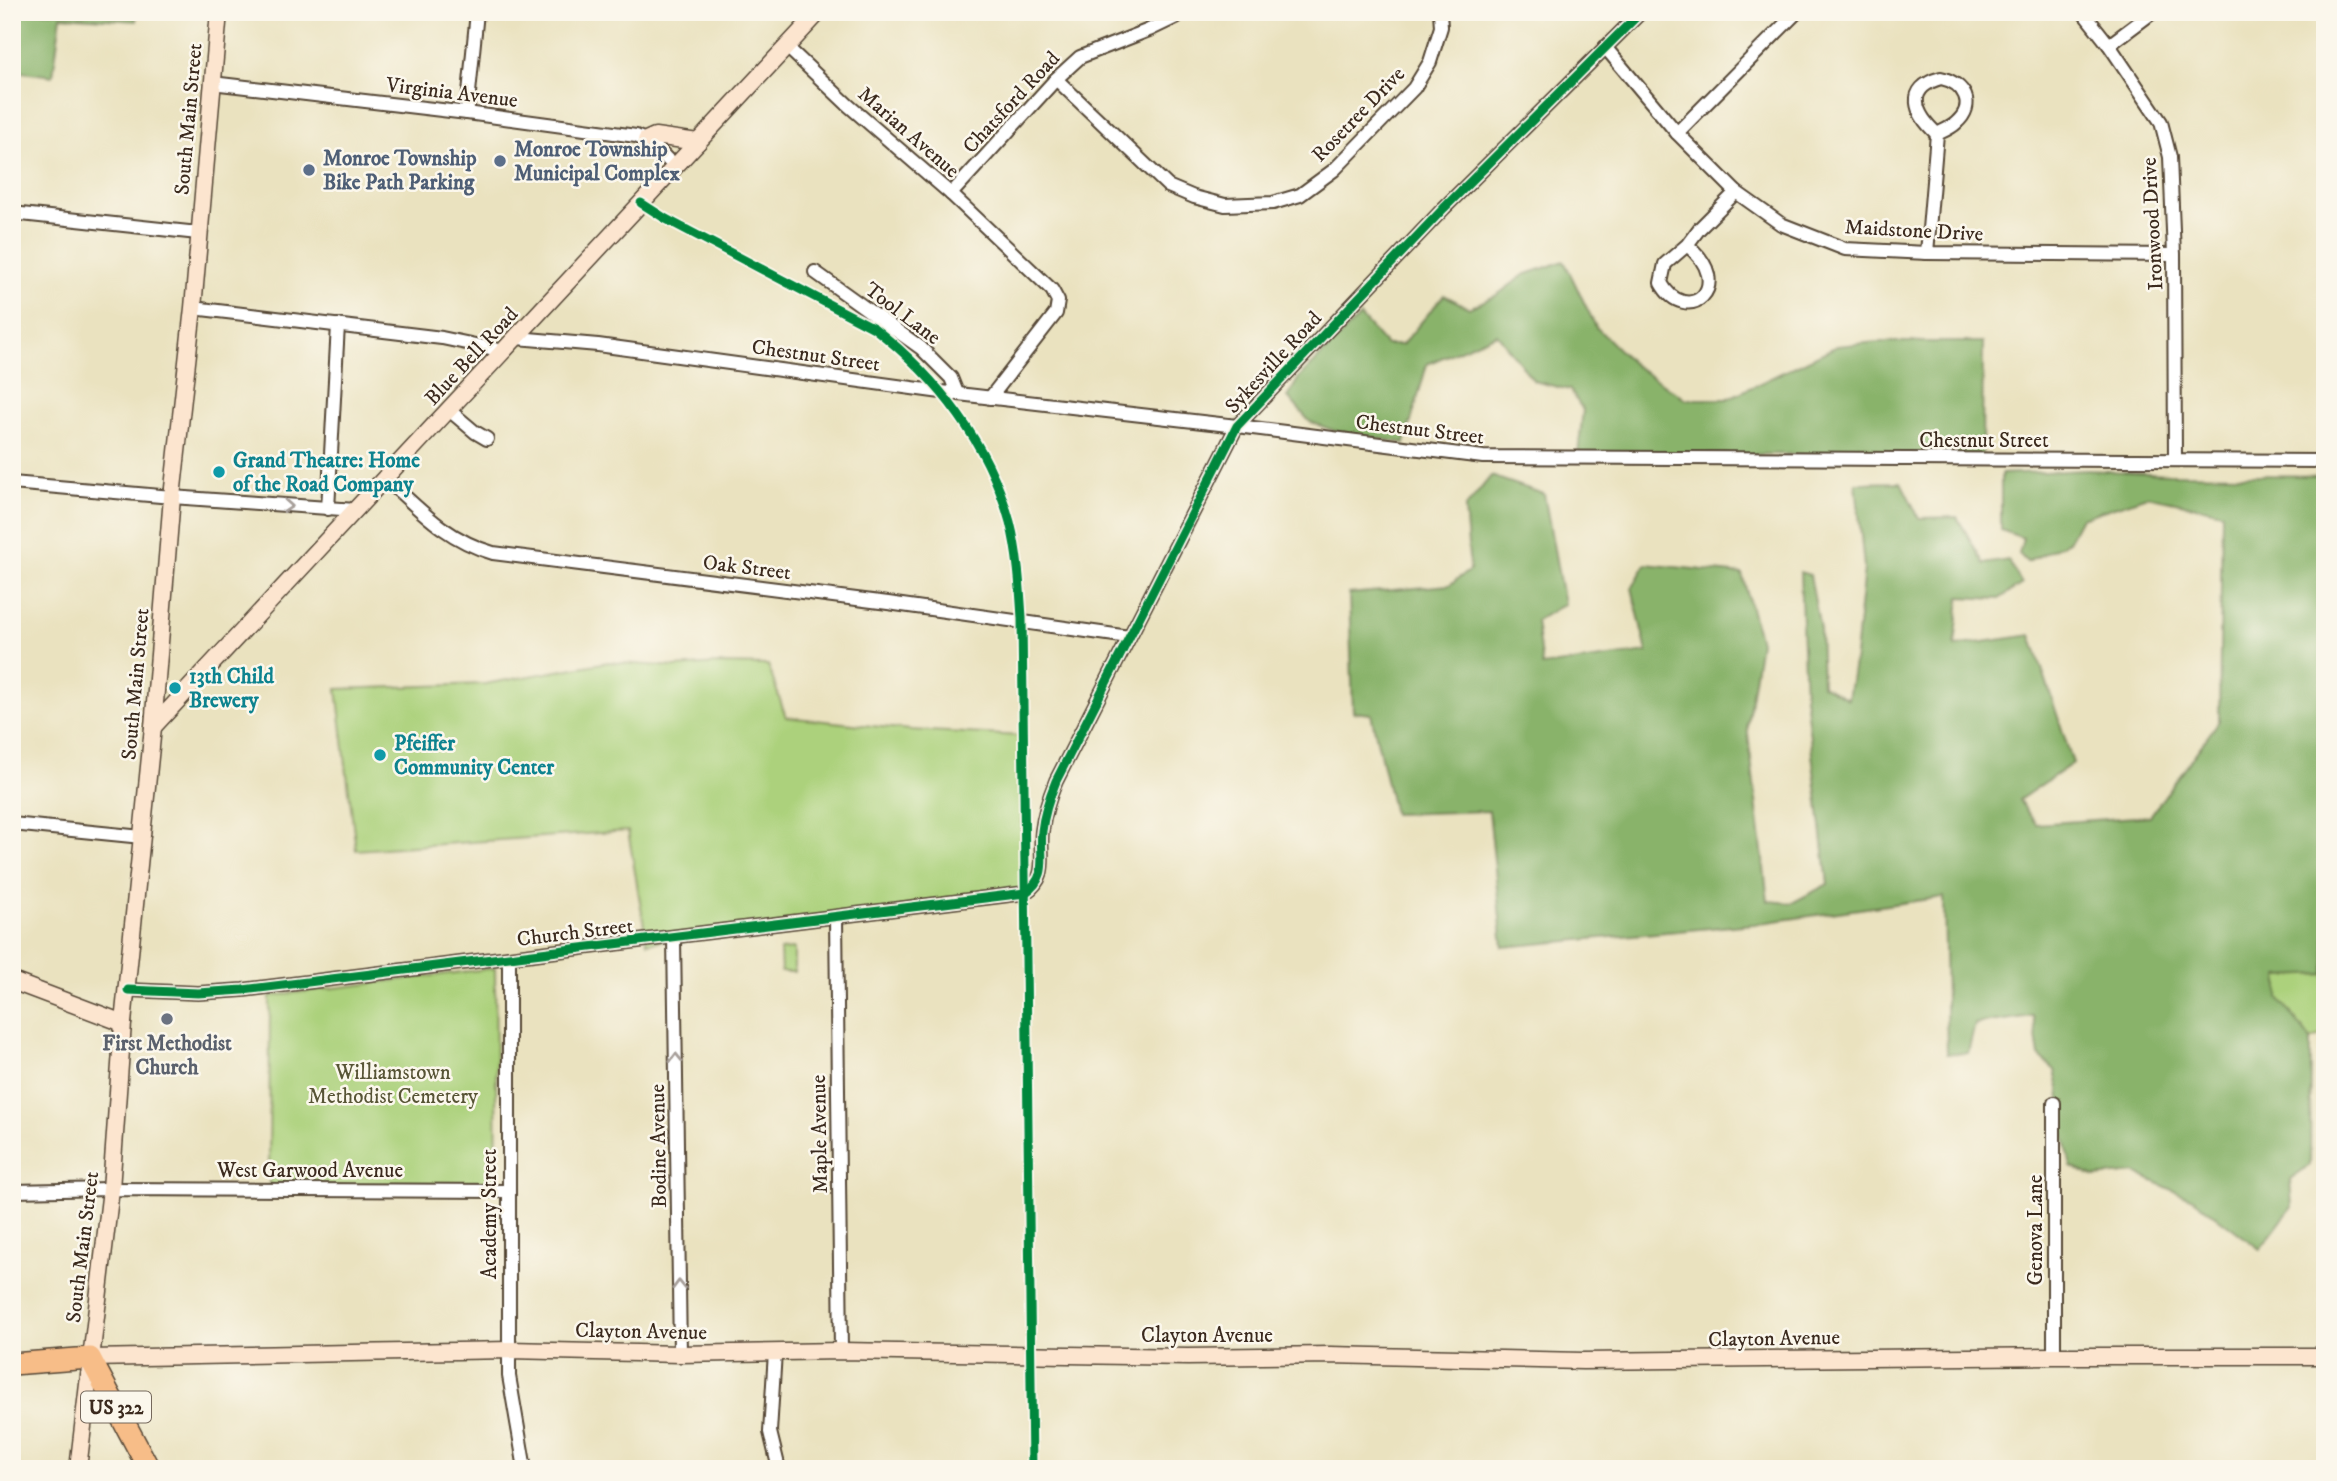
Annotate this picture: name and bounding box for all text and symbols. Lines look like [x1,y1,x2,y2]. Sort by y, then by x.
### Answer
street label: South Main Street [169,42,209,196]
street label: Chatsford Road [958,46,1066,159]
street label: Rosetree Drive [1307,61,1411,168]
street label: Virginia Avenue [384,72,519,114]
street label: Marian Avenue [852,82,965,184]
place label: Monroe Township Municipal Complex [514,137,680,187]
place label: Monroe Township Bike Path Parking [323,146,477,196]
marker: Monroe Township Municipal Complex [492,153,508,169]
street label: Ironwood Drive [2137,156,2169,291]
marker: Monroe Township Bike Path Parking [301,162,317,178]
street label: Maidstone Drive [1844,214,1984,248]
street label: Tool Lane [859,277,946,351]
street label: Blue Bell Road [419,302,524,411]
street label: Sykesville Road [1220,306,1328,419]
street label: Chestnut Street [750,334,882,378]
street label: Chestnut Street [1354,409,1486,451]
street label: Chestnut Street [1919,428,2049,454]
place label: Grand Theatre: Home of the Road Company [233,448,420,498]
marker: Grand Theatre: Home of the Road Company [211,464,227,480]
one-way arrow [283,498,294,513]
street label: Oak Street [701,550,793,586]
street label: South Main Street [116,607,156,761]
place label: 13th Child Brewery [189,664,274,714]
marker: 13th Child Brewery [167,680,183,696]
place label: Pfeiffer Community Center [394,731,555,781]
marker: Pfeiffer Community Center [372,747,388,763]
street label: Church Street [515,913,635,953]
marker: First Methodist Church [159,1011,175,1027]
place label: First Methodist Church [102,1031,232,1081]
one-way arrow [668,1052,683,1063]
park label: Williamstown Methodist Cemetery [308,1060,479,1110]
street label: Maple Avenue [806,1074,834,1193]
street label: Bodine Avenue [645,1083,673,1208]
street label: Academy Street [477,1149,503,1279]
street label: West Garwood Avenue [216,1158,403,1184]
street label: South Main Street [61,1170,105,1324]
street label: Genova Lane [2023,1174,2049,1285]
one-way arrow [672,1280,687,1291]
street label: Clayton Avenue [575,1318,708,1346]
street label: Clayton Avenue [1141,1323,1273,1349]
street label: Clayton Avenue [1708,1325,1841,1353]
road number: US 322 [81,1392,151,1422]

